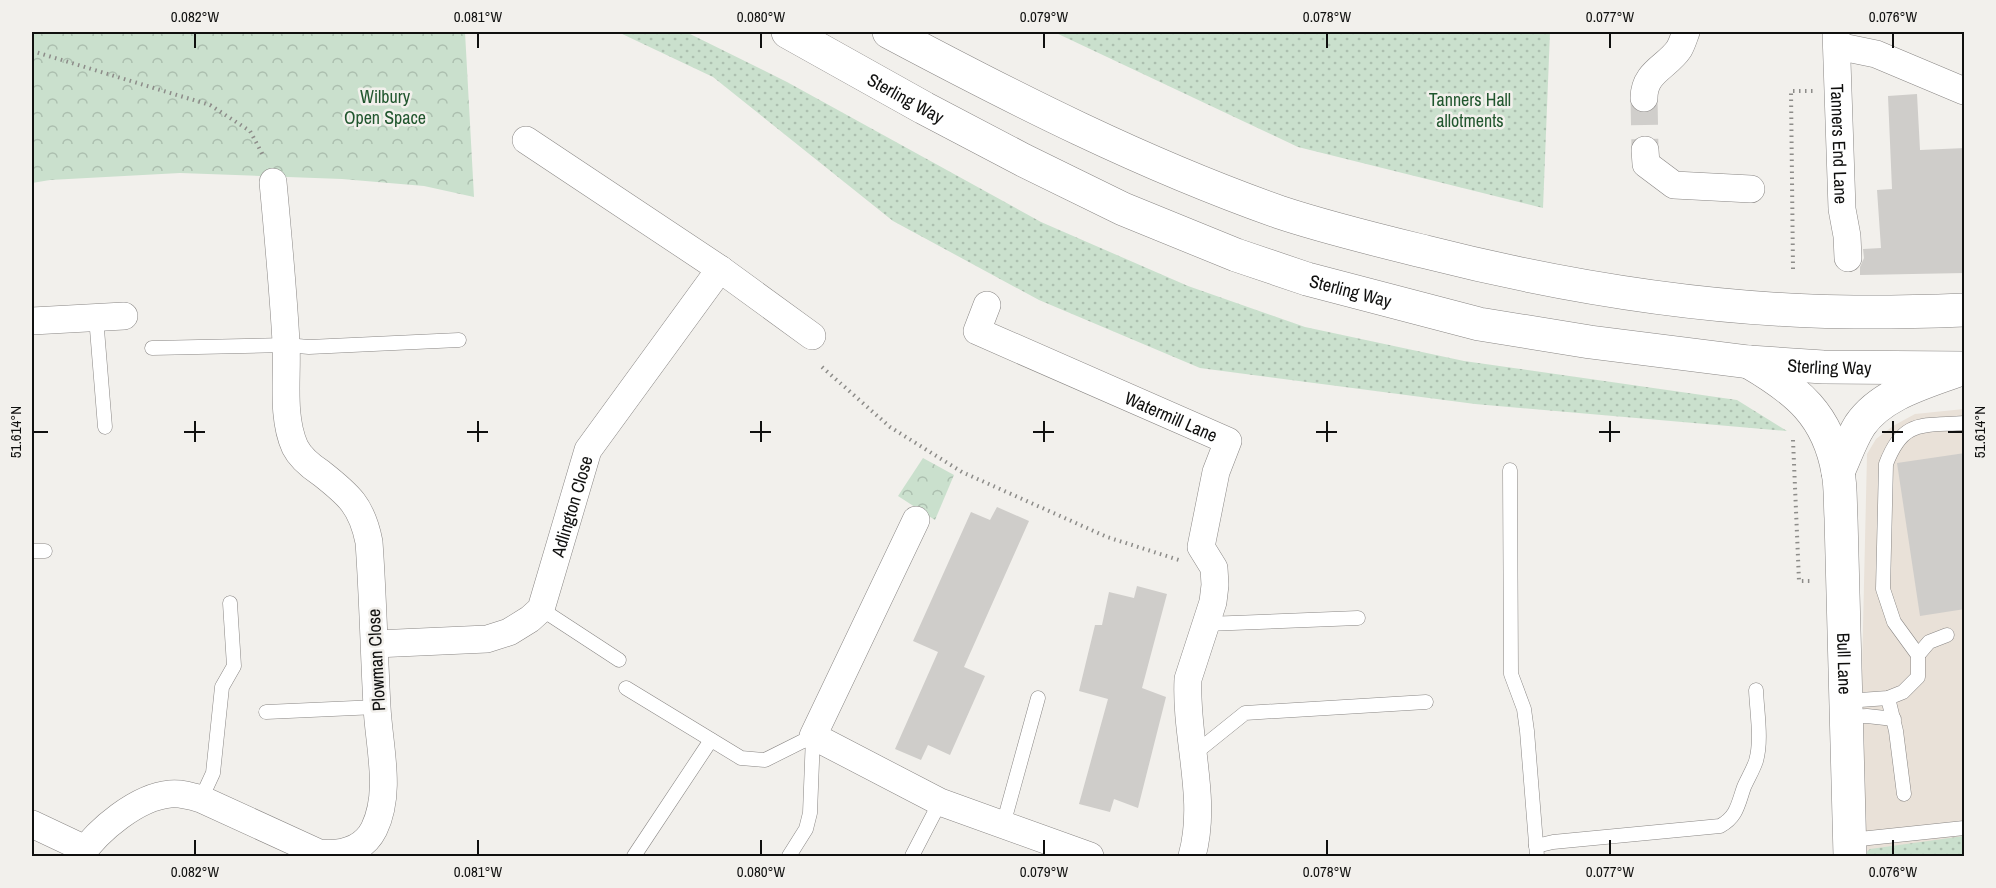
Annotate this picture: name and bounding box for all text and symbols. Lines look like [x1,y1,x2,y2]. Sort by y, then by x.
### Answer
text: 0.082°W [171,6,220,27]
text: 0.081°W [454,6,503,27]
text: 0.080°W [737,6,786,27]
text: 0.079°W [1020,6,1069,27]
text: 0.078°W [1303,6,1352,27]
text: 0.077°W [1586,6,1635,27]
text: 0.076°W [1869,6,1918,27]
street label: Sterling Way [863,66,949,129]
street label: Tanners End Lane [1825,83,1854,204]
park label: Wilbury Open Space [344,84,426,130]
park label: Tanners Hall allotments [1429,87,1511,133]
street label: Sterling Way [1307,268,1395,313]
street label: Sterling Way [1787,352,1872,380]
street label: Watermill Lane [1121,385,1222,447]
text: 51.614°N [5,406,26,458]
text: 51.614°N [1969,406,1990,458]
street label: Adlington Close [544,453,598,561]
street label: Plowman Close [361,608,391,712]
street label: Bull Lane [1832,632,1858,695]
text: 0.082°W [171,861,220,882]
text: 0.081°W [454,861,503,882]
text: 0.080°W [737,861,786,882]
text: 0.079°W [1020,861,1069,882]
text: 0.078°W [1303,861,1352,882]
text: 0.077°W [1586,861,1635,882]
text: 0.076°W [1869,861,1918,882]

